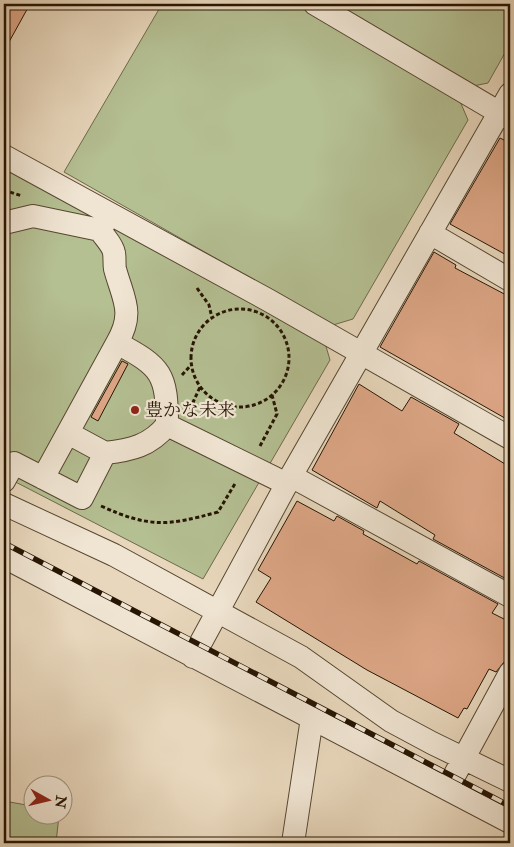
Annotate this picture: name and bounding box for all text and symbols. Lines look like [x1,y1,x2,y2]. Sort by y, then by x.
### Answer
place label: 豊かな未来 [145,399,235,422]
marker: 豊かな未来 [129,404,141,416]
north arrow [22,774,72,824]
text: N [51,793,70,810]

